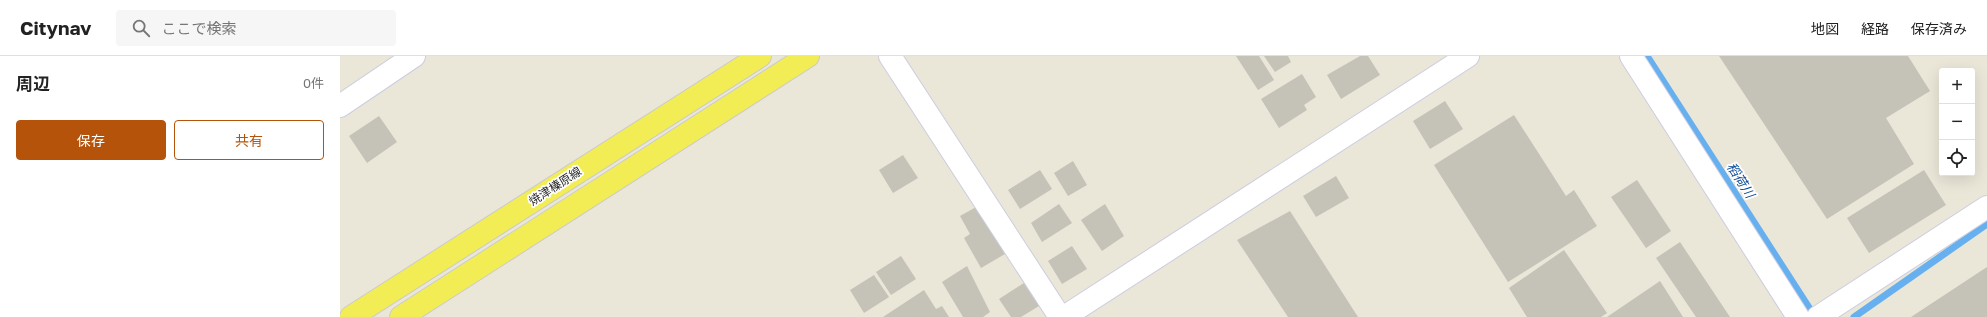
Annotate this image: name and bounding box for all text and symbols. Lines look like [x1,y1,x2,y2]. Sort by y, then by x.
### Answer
search box [116,10,396,46]
text: Citynav [20,16,92,39]
icon: search [130,17,152,39]
text: ここで検索 [162,19,237,37]
text: 地図 [1811,20,1839,37]
text: 経路 [1861,20,1889,37]
text: 保存済み [1911,20,1967,37]
map controls [1939,68,1975,176]
button: + [1939,68,1975,104]
text: 周辺 [16,73,50,94]
text: 0件 [303,75,324,91]
button: − [1939,104,1975,140]
button: 保存 [16,120,166,160]
button: 共有 [174,120,324,160]
button: locate [1939,140,1975,176]
water label: 稻荷川 [1724,159,1759,202]
street label: 焼津榛原線 [526,163,584,209]

